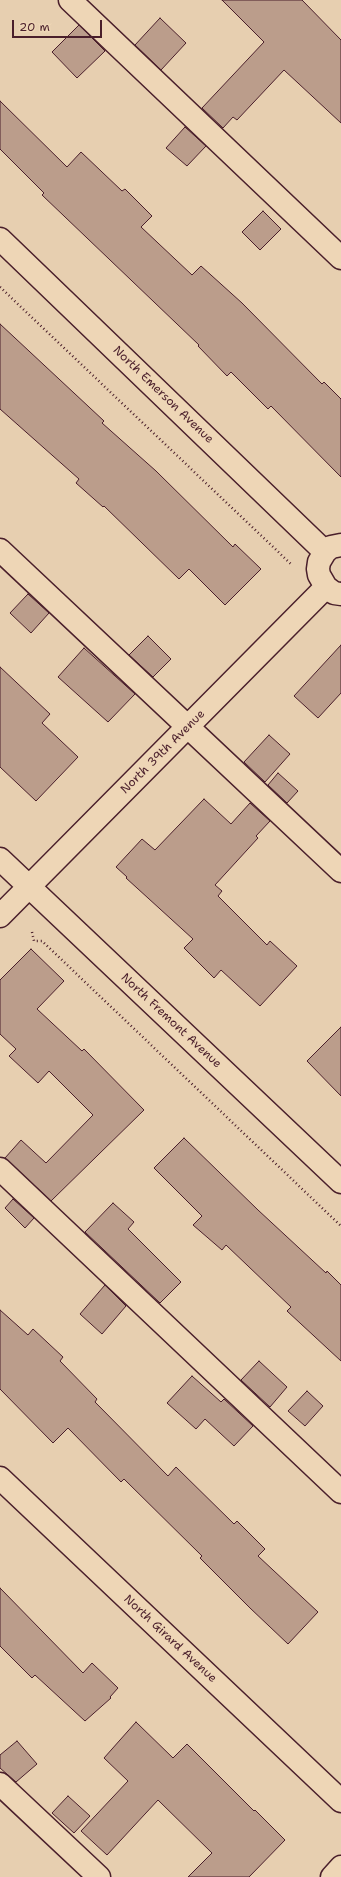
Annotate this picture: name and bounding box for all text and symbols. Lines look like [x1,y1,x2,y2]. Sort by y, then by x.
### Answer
scale bar [14,12,104,38]
text: 20 m [19,19,50,35]
street label: North Emerson Avenue [110,343,216,447]
street label: North 39th Avenue [118,707,208,797]
street label: North Fremont Avenue [118,971,224,1071]
street label: North Girard Avenue [121,1592,219,1686]

